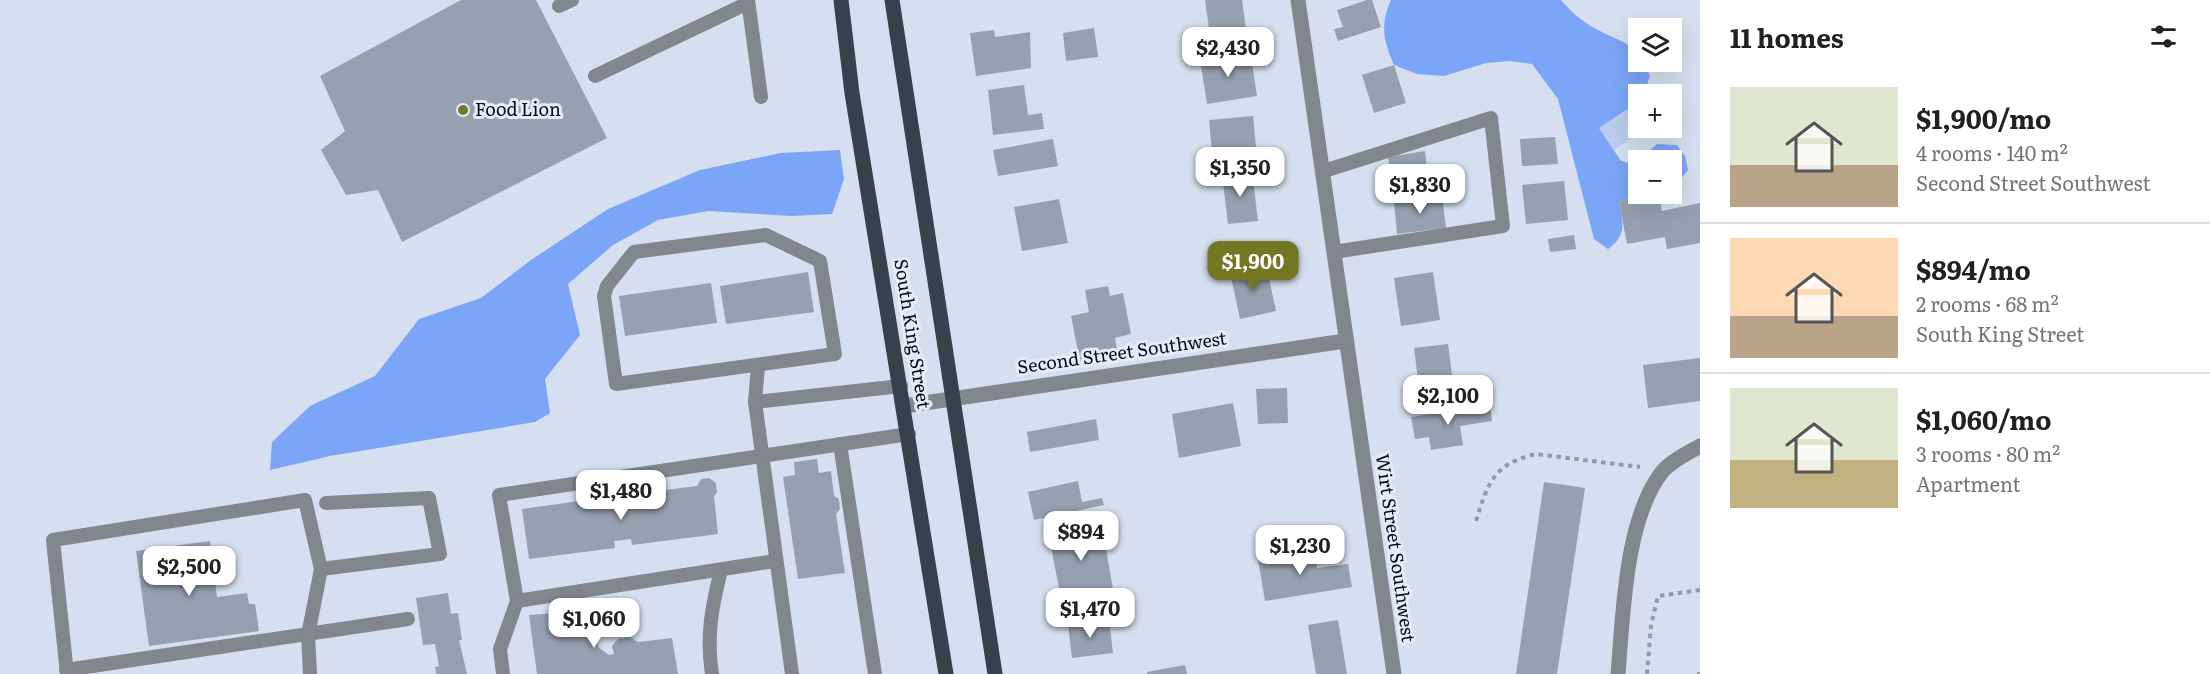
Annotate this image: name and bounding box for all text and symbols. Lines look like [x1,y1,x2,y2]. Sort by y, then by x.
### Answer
text: 11 homes [1730,17,1844,56]
map controls [1628,18,1682,204]
button: layers [1628,18,1682,72]
icon: filters [2147,20,2180,53]
pin: $2,430 [1179,27,1277,78]
text: $2,430 [1196,31,1260,61]
button: + [1628,84,1682,138]
place label: Food Lion [475,95,561,122]
text: $1,900/mo [1916,98,2051,137]
marker: Food Lion [456,103,470,117]
icon: home [1778,111,1850,183]
text: 4 rooms · 140 m² [1916,137,2068,167]
pin: $1,350 [1191,147,1289,198]
button: − [1628,150,1682,204]
text: $1,350 [1210,151,1270,181]
pin: $1,830 [1371,164,1469,215]
text: Second Street Southwest [1916,167,2150,197]
text: $1,830 [1389,168,1451,198]
pin: $1,900 [1204,241,1302,292]
text: $1,900 [1222,245,1284,275]
text: $894/mo [1916,249,2031,288]
street label: South King Street [888,257,939,411]
icon: home [1778,262,1850,334]
text: 2 rooms · 68 m² [1916,288,2059,318]
text: South King Street [1916,318,2084,348]
street label: Second Street Southwest [1015,323,1229,380]
pin: $2,100 [1399,375,1497,426]
text: $2,100 [1417,379,1479,409]
text: $1,060/mo [1916,399,2051,438]
icon: home [1778,412,1850,484]
text: 3 rooms · 80 m² [1916,438,2060,468]
street label: Wirt Street Southwest [1370,452,1423,644]
text: Apartment [1916,468,2021,498]
pin: $1,480 [572,470,670,521]
text: $1,480 [590,474,652,504]
pin: $894 [1045,511,1117,562]
text: $894 [1057,515,1105,545]
pin: $1,230 [1251,525,1349,576]
text: $1,230 [1270,529,1330,559]
pin: $2,500 [140,546,238,597]
text: $2,500 [157,550,221,580]
pin: $1,470 [1041,588,1139,639]
text: $1,470 [1060,592,1120,622]
pin: $1,060 [545,598,643,649]
text: $1,060 [562,602,626,632]

